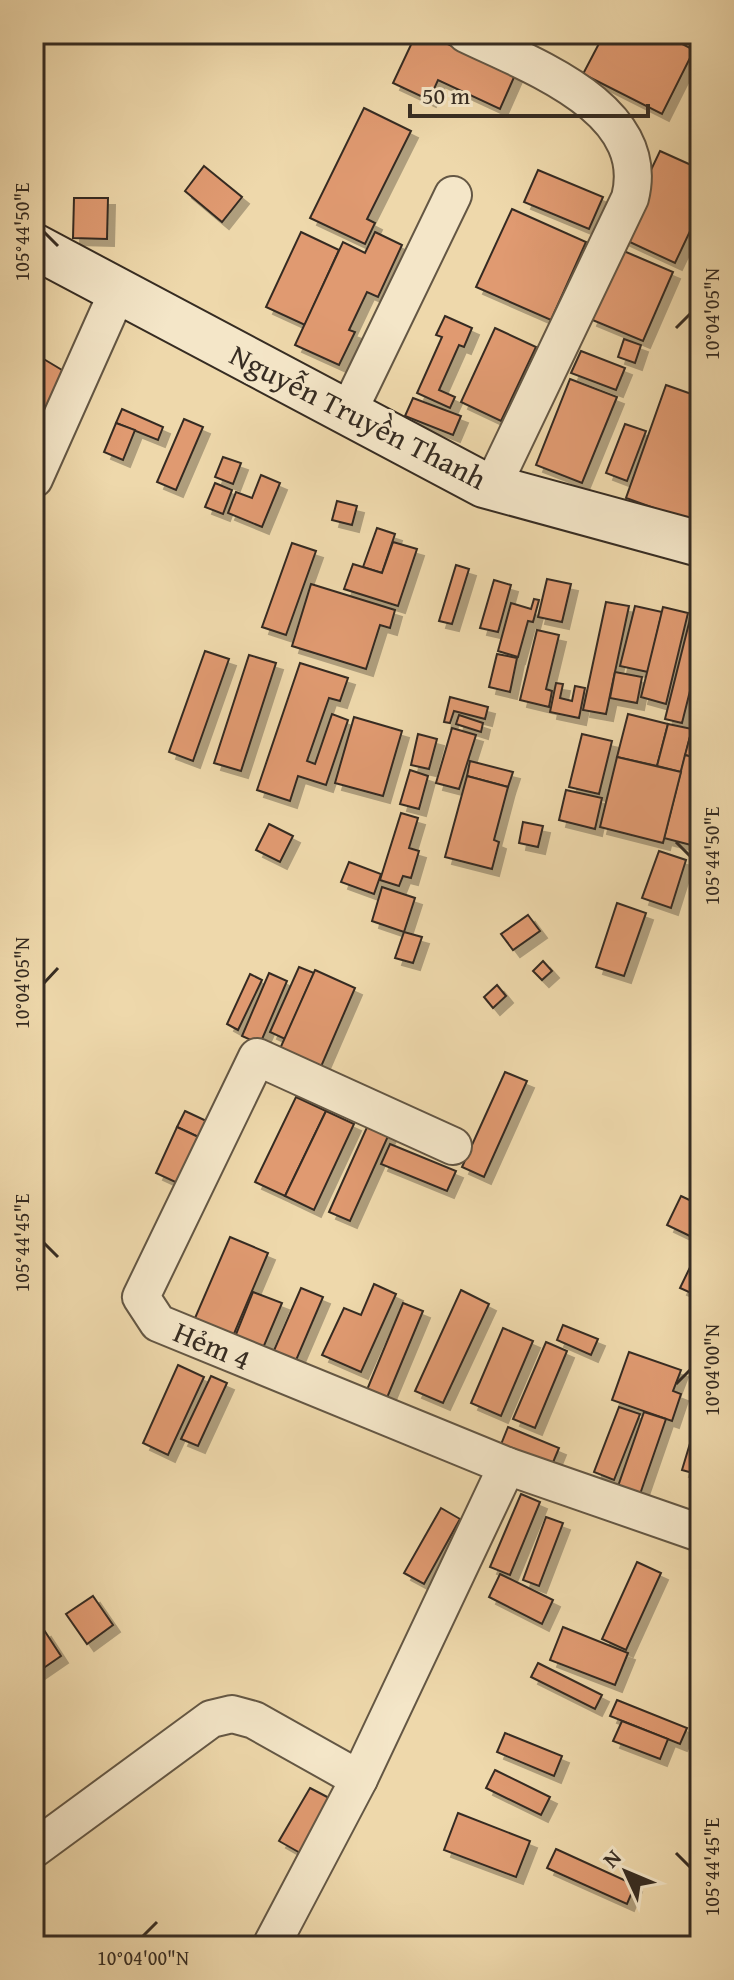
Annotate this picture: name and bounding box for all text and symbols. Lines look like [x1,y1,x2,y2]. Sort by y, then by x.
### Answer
scale bar [410,68,648,118]
text: 50 m [422,78,470,113]
text: 105°44'50"E [7,183,36,281]
text: 10°04'05"N [697,268,726,360]
street label: Nguyễn Truyền Thanh [223,332,495,500]
text: 105°44'50"E [697,807,726,905]
text: 10°04'05"N [7,937,36,1029]
text: 105°44'45"E [7,1194,36,1292]
street label: Hẻm 4 [167,1309,258,1381]
text: 10°04'00"N [697,1324,726,1416]
text: 105°44'45"E [697,1818,726,1916]
north arrow [586,1832,666,1912]
text: N [595,1841,628,1875]
text: 10°04'00"N [97,1943,189,1972]

